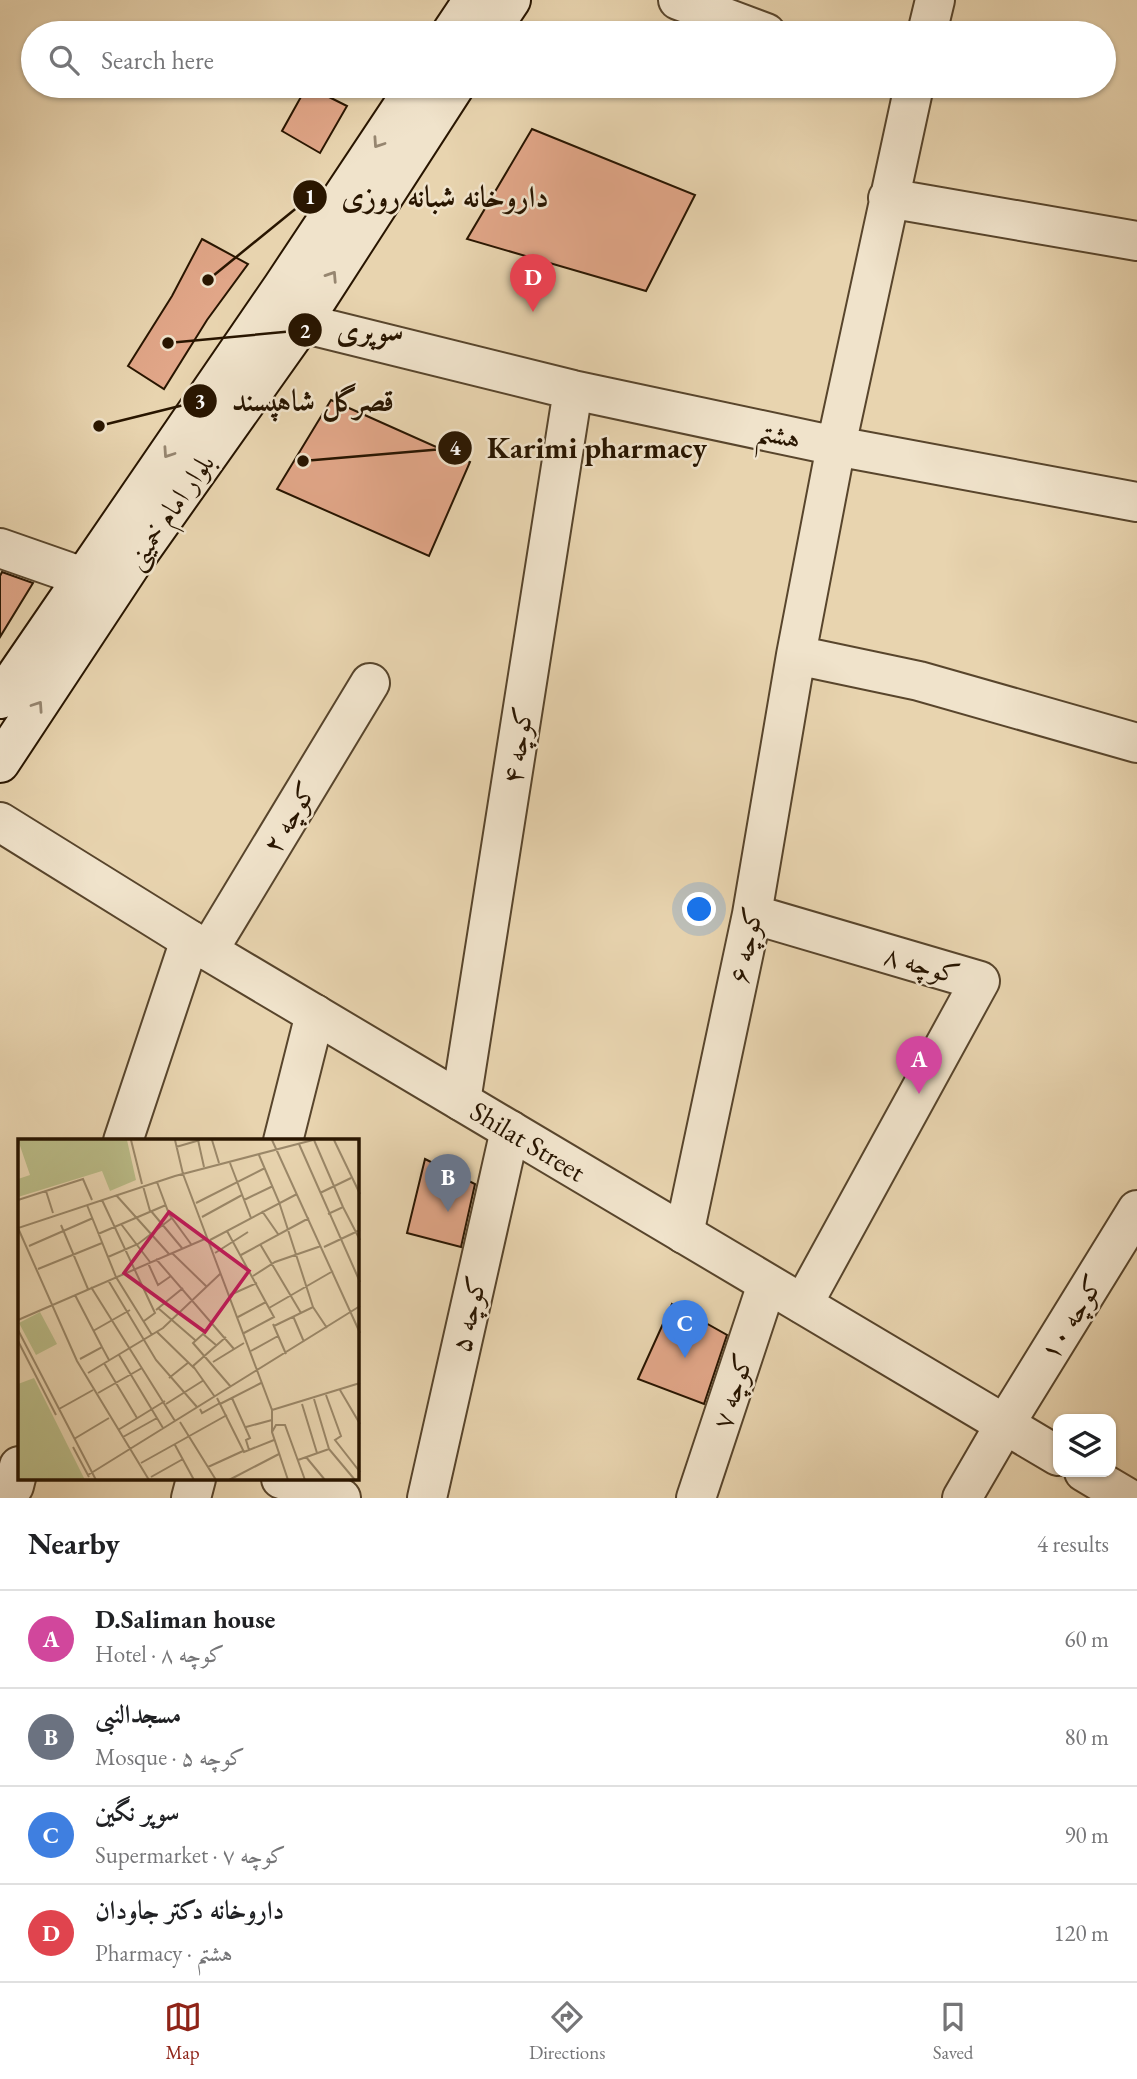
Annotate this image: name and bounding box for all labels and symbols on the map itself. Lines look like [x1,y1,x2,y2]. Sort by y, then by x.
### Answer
one-way arrow [373,135,386,148]
callout: داروخانه شبانه روزی [292,171,563,222]
text: داروخانه شبانه روزی [341,177,549,216]
text: 1 [304,183,316,210]
pin: D [510,254,556,312]
one-way arrow [324,270,337,283]
callout: سوپری [287,305,417,356]
text: سوپری [336,311,404,351]
text: 2 [299,317,311,344]
callout: قصرگل شاهپسند [183,375,408,426]
text: قصرگل شاهپسند [232,381,394,422]
text: 3 [194,387,206,414]
street label: هشتم [752,412,804,466]
callout: Karimi pharmacy [438,422,721,473]
text: Karimi pharmacy [487,428,708,467]
text: 4 [449,434,461,461]
one-way arrow [163,445,176,458]
street label: بلوار امام خمینی [116,446,228,580]
one-way arrow [29,701,42,714]
street label: کوچه ۴ [493,704,543,786]
street label: کوچه ۲ [254,774,326,861]
your location [682,892,716,926]
street label: کوچه ۶ [719,903,773,987]
street label: کوچه ۸ [879,936,964,994]
pin: A [896,1036,942,1094]
street label: Shilat Street [464,1093,592,1190]
inset map [18,1139,359,1480]
pin: B [425,1154,471,1212]
street label: کوچه ۱۰ [1031,1268,1113,1367]
street label: کوچه ۵ [442,1272,496,1356]
pin: C [662,1300,708,1358]
street label: کوچه ۷ [703,1348,763,1434]

